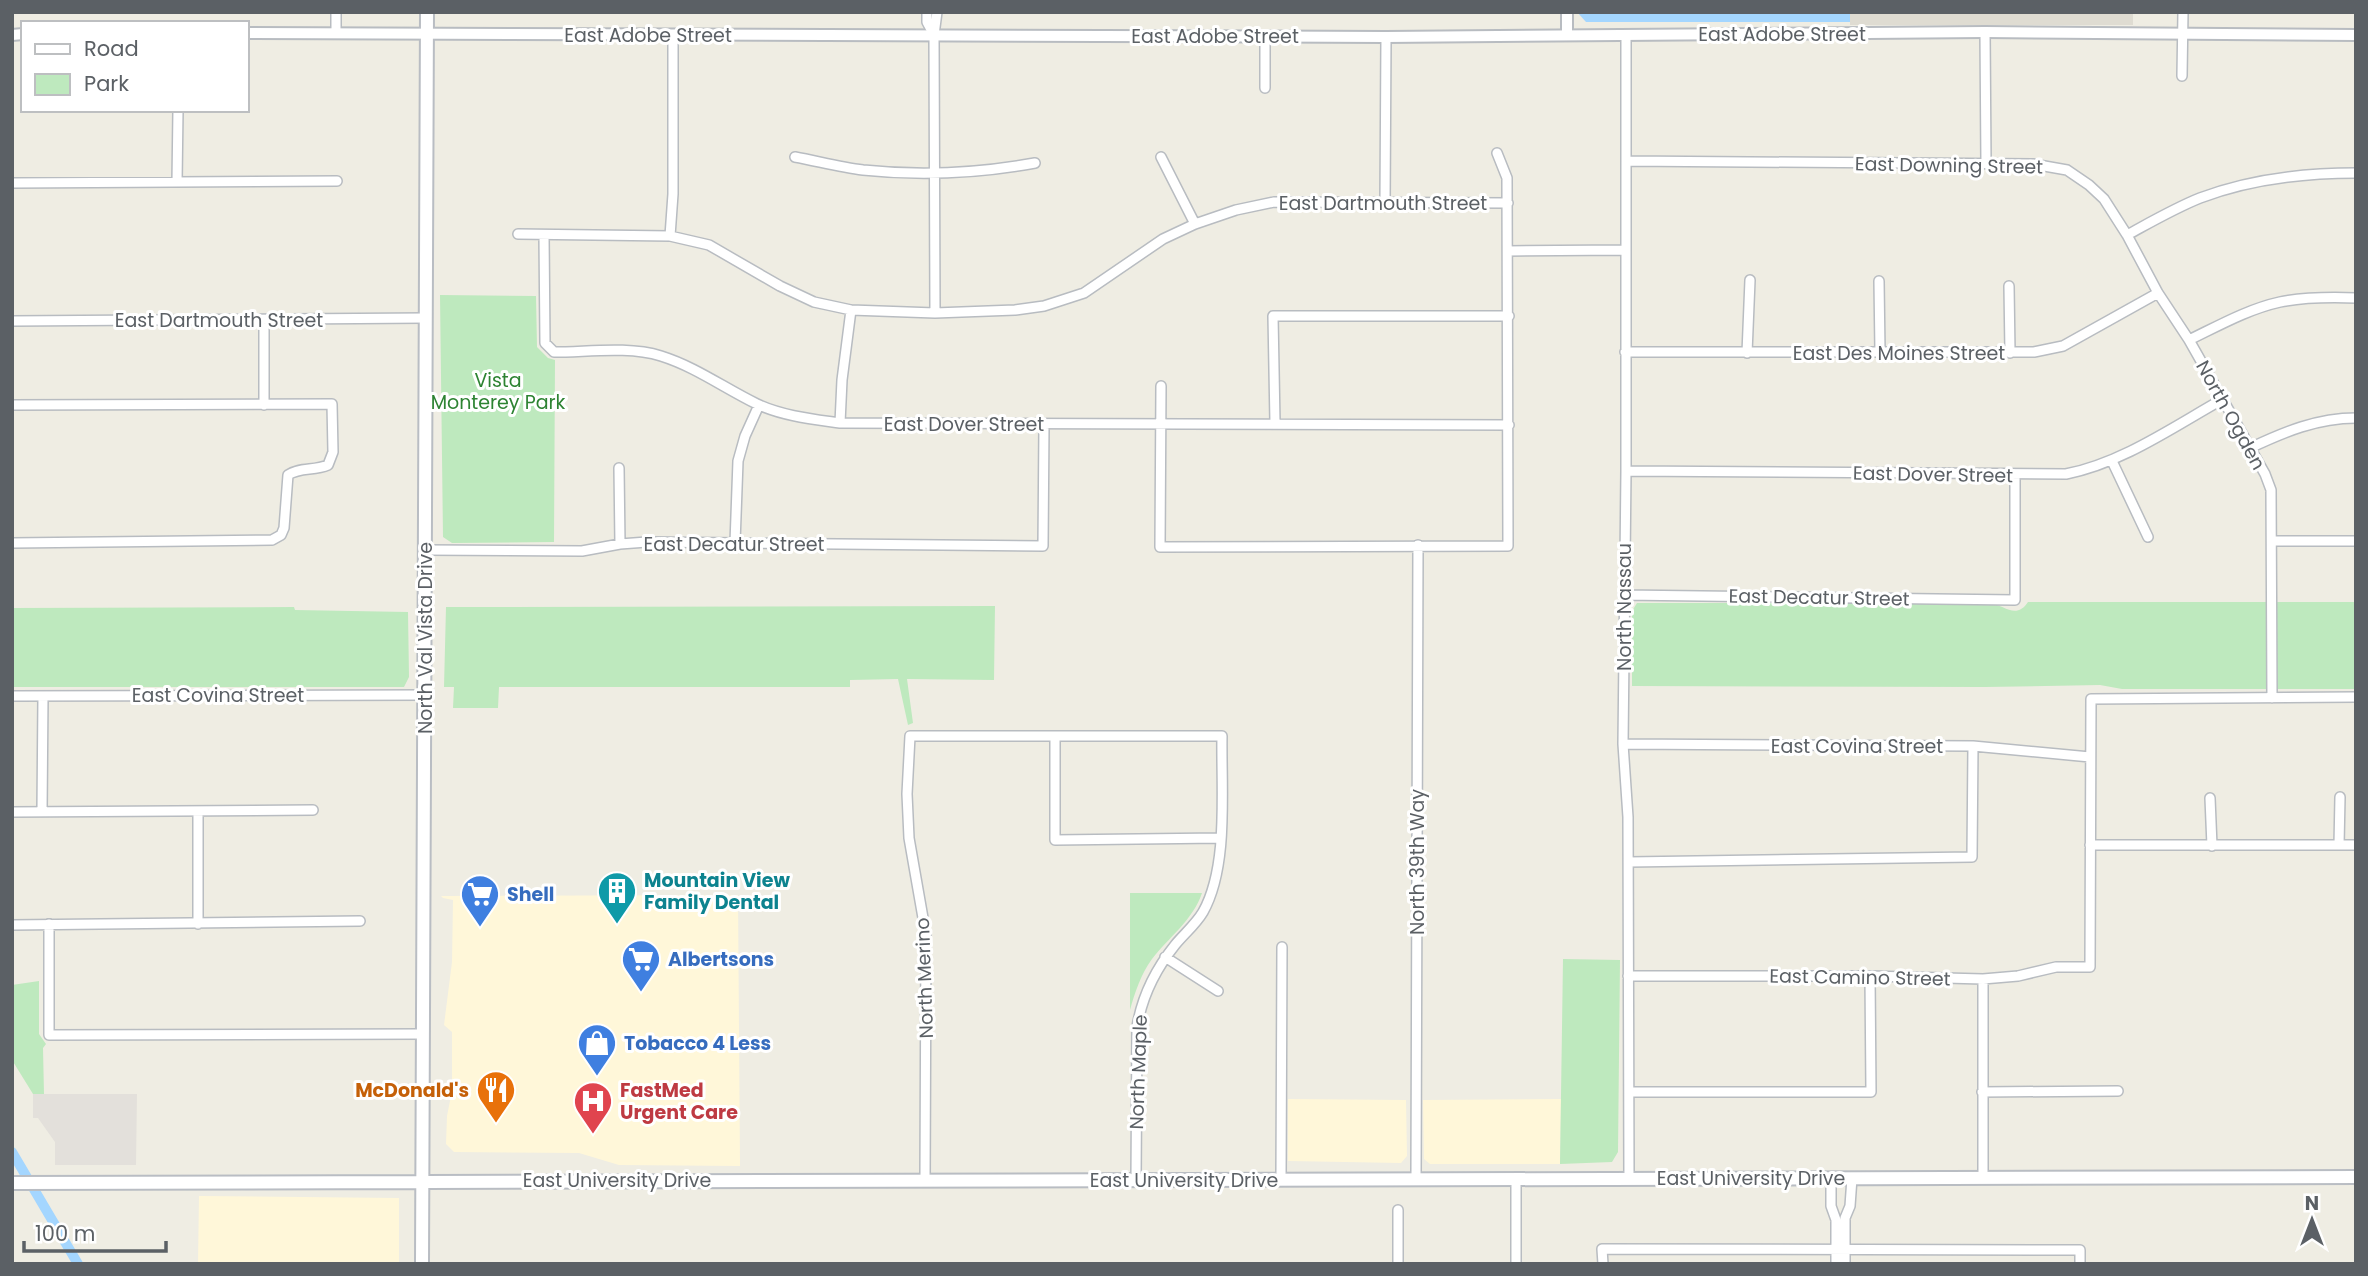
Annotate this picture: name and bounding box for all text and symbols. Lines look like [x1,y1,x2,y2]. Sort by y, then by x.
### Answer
legend [21,21,248,112]
street label: East Adobe Street [1698,21,1866,48]
street label: East Adobe Street [564,22,732,49]
street label: East Adobe Street [1131,23,1299,50]
text: Road [84,34,139,63]
text: Park [84,69,129,98]
street label: East Downing Street [1855,150,2043,181]
street label: East Dartmouth Street [1279,190,1487,217]
street label: East Dartmouth Street [115,307,323,334]
street label: East Des Moines Street [1793,340,2005,367]
street label: North Ogden [2189,356,2272,475]
park label: Vista Monterey Park [431,367,566,416]
street label: East Dover Street [884,411,1044,438]
street label: East Dover Street [1853,460,2013,489]
street label: East Decatur Street [644,531,825,558]
street label: North Val Vista Drive [412,542,439,734]
street label: North Nassau [1611,543,1638,671]
street label: East Decatur Street [1728,582,1910,613]
street label: East Covina Street [132,682,304,709]
street label: East Covina Street [1771,733,1943,760]
street label: North 39th Way [1404,789,1431,935]
place label: Mountain View Family Dental [644,867,790,916]
building icon: Mountain View Family Dental [596,870,638,925]
supermarket icon: Shell [459,873,501,928]
place label: Shell [507,881,554,908]
street label: North Merino [909,917,940,1039]
supermarket icon: Albertsons [620,938,662,993]
place label: Albertsons [668,946,774,973]
street label: East Camino Street [1769,962,1951,993]
street label: North Maple [1123,1014,1154,1130]
shop icon: Tobacco 4 Less [576,1022,618,1077]
place label: Tobacco 4 Less [624,1030,771,1057]
restaurant icon: McDonald's [475,1069,517,1124]
place label: McDonald's [355,1077,469,1104]
place label: FastMed Urgent Care [620,1077,738,1126]
hospital icon: FastMed Urgent Care [572,1080,614,1135]
street label: East University Drive [1657,1165,1845,1192]
street label: East University Drive [523,1167,711,1194]
street label: East University Drive [1090,1167,1278,1194]
north arrow [2277,1185,2347,1255]
text: N [2305,1190,2319,1217]
scale bar [24,1210,166,1254]
text: 100 m [35,1219,95,1248]

